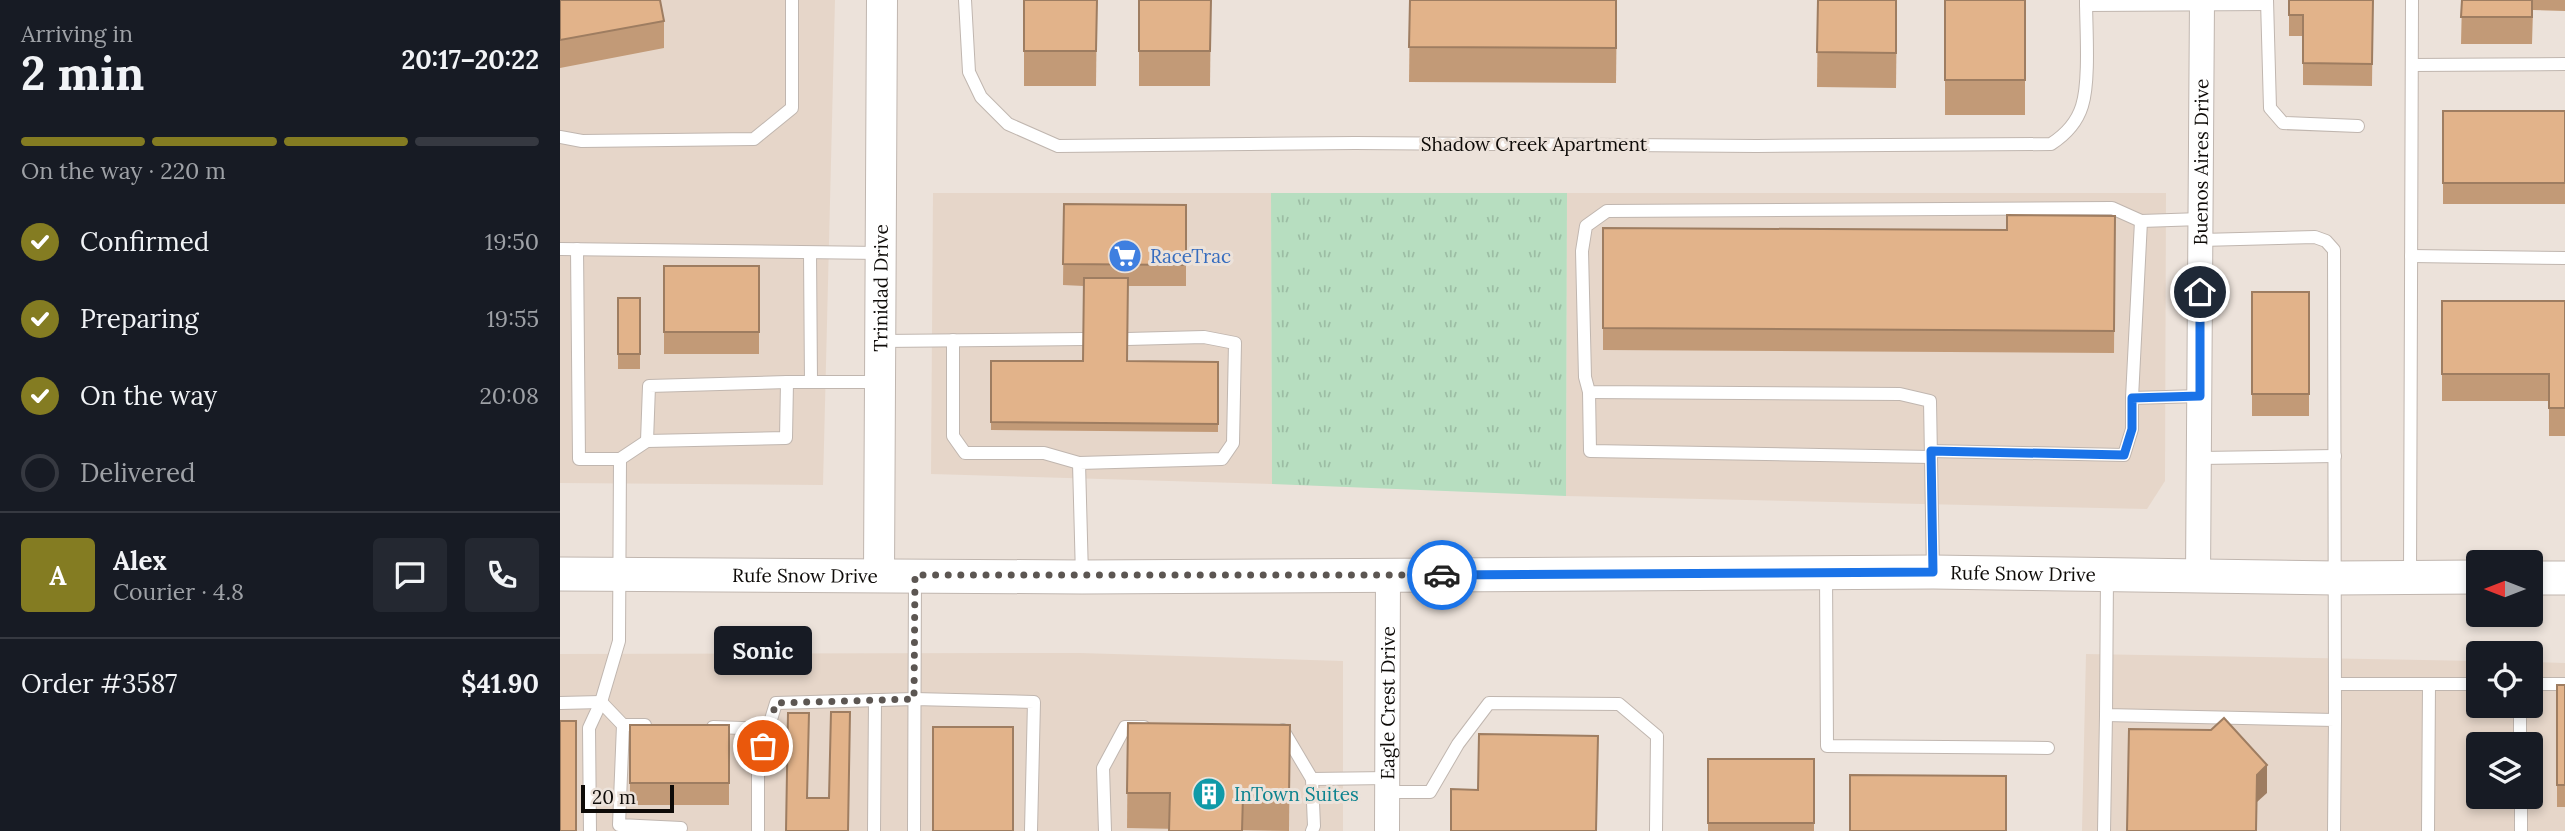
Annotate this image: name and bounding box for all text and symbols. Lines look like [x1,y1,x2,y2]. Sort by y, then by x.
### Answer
text: Arriving in [21,19,133,48]
text: 20:17–20:22 [401,43,539,76]
text: 2 min [21,44,144,103]
street label: Buenos Aires Drive [2188,78,2213,246]
street label: Shadow Creek Apartment [1421,132,1648,156]
text: On the way · 220 m [21,156,226,185]
icon: check [21,223,59,261]
street label: Trinidad Drive [868,224,893,352]
text: Confirmed [80,225,209,258]
text: 19:50 [485,227,539,256]
supermarket icon: RaceTrac [1106,237,1144,275]
place label: RaceTrac [1150,244,1231,268]
pin [2170,262,2230,322]
icon: home [2181,273,2219,311]
icon: check [21,300,59,338]
text: Preparing [80,302,199,335]
text: 19:55 [487,304,539,333]
icon: check [21,377,59,415]
text: On the way [80,379,217,412]
text: 20:08 [479,381,539,410]
text: Delivered [80,456,196,489]
button: chat [373,538,447,612]
button: phone [465,538,539,612]
courier [1407,540,1477,610]
text: Alex [113,544,167,577]
north arrow [2466,550,2543,626]
map controls [2466,550,2543,809]
icon: car [1423,556,1461,594]
text: A [49,559,67,592]
street label: Rufe Snow Drive [1950,560,2096,586]
street label: Rufe Snow Drive [732,563,878,588]
text: Courier · 4.8 [113,577,244,606]
street label: Eagle Crest Drive [1375,626,1400,780]
callout: Sonic [714,627,812,676]
text: Sonic [733,636,793,665]
button: locate [2466,641,2543,718]
text: Order #3587 [21,667,177,700]
text: $41.90 [461,667,539,700]
pin [733,716,793,776]
icon: bag [744,727,782,765]
button: layers [2466,732,2543,809]
building icon: InTown Suites [1190,775,1228,813]
scale bar [581,782,674,814]
place label: InTown Suites [1234,782,1359,806]
text: 20 m [592,785,636,809]

